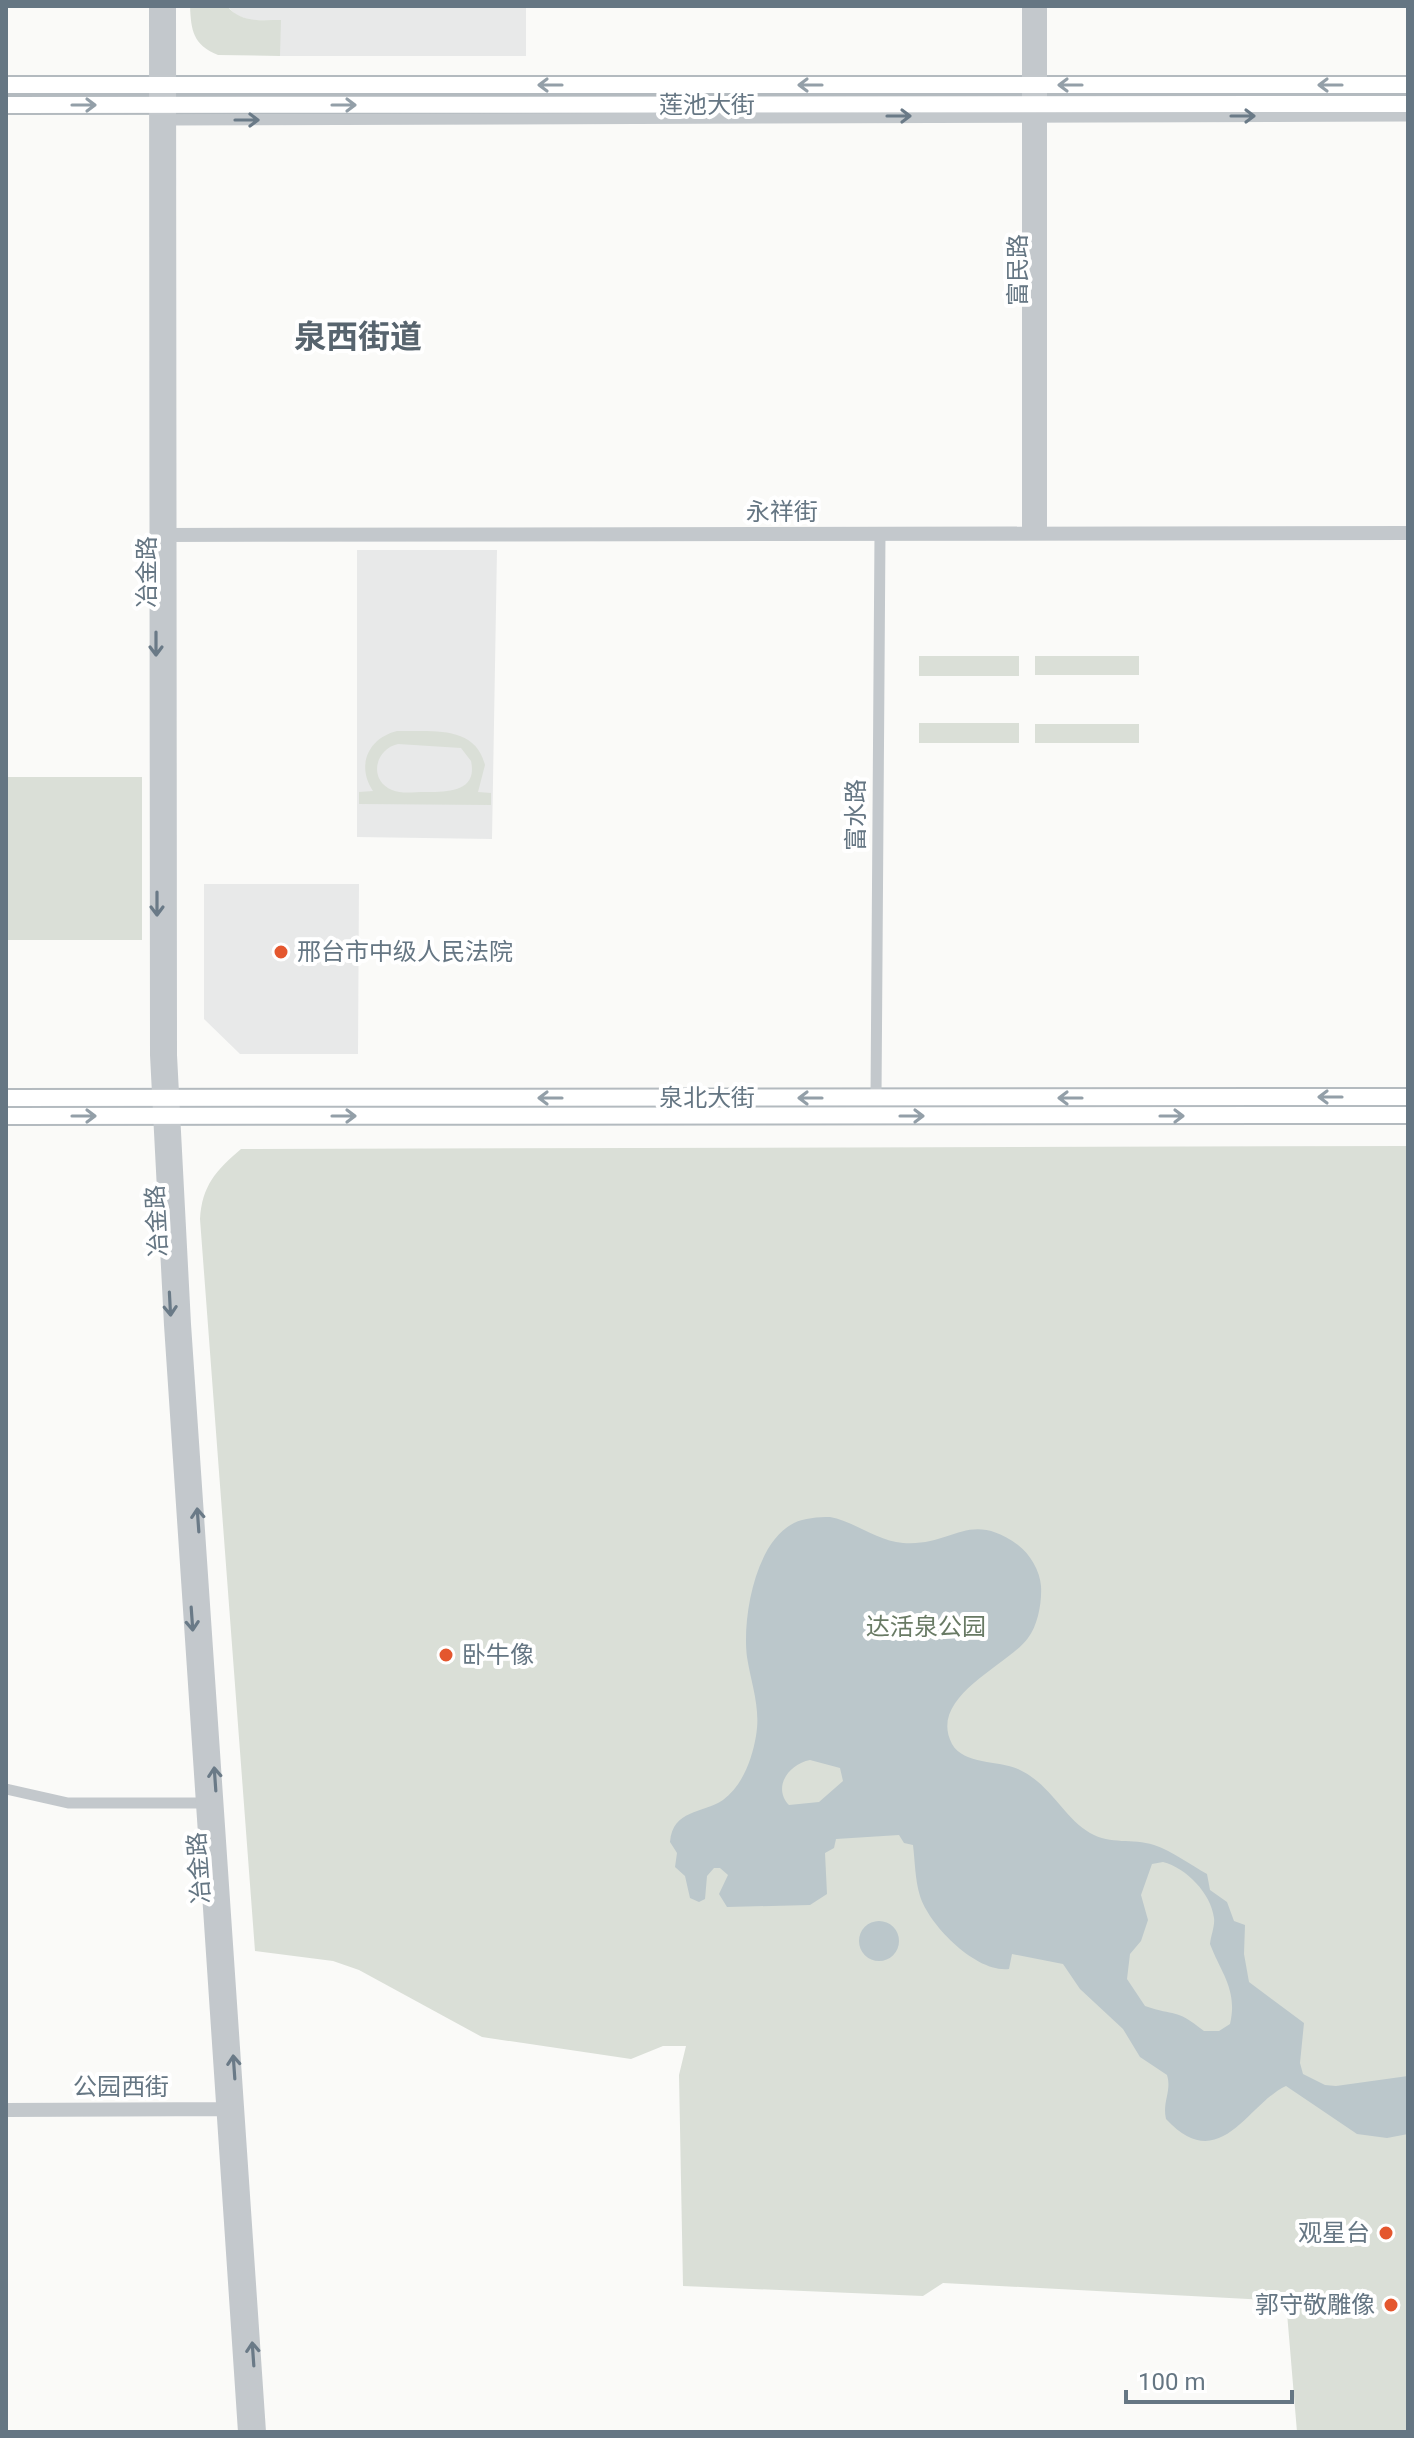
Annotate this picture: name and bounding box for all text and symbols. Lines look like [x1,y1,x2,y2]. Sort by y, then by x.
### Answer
one-way arrow [537,77,564,93]
one-way arrow [797,77,824,93]
one-way arrow [1057,77,1084,93]
one-way arrow [1317,77,1344,93]
street label: 莲池大街 [659,91,755,119]
one-way arrow [70,97,97,113]
one-way arrow [330,97,357,113]
one-way arrow [885,108,912,124]
one-way arrow [1229,108,1256,124]
one-way arrow [233,112,260,128]
street label: 富民路 [1004,234,1032,306]
district label: 泉西街道 [294,318,422,356]
street label: 永祥街 [746,498,818,526]
street label: 冶金路 [133,536,161,608]
one-way arrow [148,630,164,657]
street label: 富水路 [842,779,870,851]
one-way arrow [149,890,165,917]
place label: 邢台市中级人民法院 [297,938,513,966]
marker: 邢台市中级人民法院 [272,943,290,961]
street label: 泉北大街 [659,1084,755,1112]
one-way arrow [1317,1089,1344,1105]
one-way arrow [537,1090,564,1106]
one-way arrow [797,1090,824,1106]
one-way arrow [1057,1090,1084,1106]
one-way arrow [70,1108,97,1124]
one-way arrow [330,1108,357,1124]
one-way arrow [898,1108,925,1124]
one-way arrow [1158,1108,1185,1124]
street label: 冶金路 [141,1184,173,1258]
one-way arrow [163,1290,178,1317]
one-way arrow [190,1507,205,1534]
one-way arrow [184,1605,199,1632]
park label: 达活泉公园 [866,1613,986,1641]
place label: 卧牛像 [462,1641,534,1669]
marker: 卧牛像 [437,1646,455,1664]
one-way arrow [207,1766,222,1793]
street label: 冶金路 [183,1831,215,1905]
one-way arrow [226,2054,241,2081]
street label: 公园西街 [73,2073,169,2101]
place label: 观星台 [1298,2219,1370,2247]
marker: 观星台 [1377,2224,1395,2242]
place label: 郭守敬雕像 [1255,2291,1375,2319]
marker: 郭守敬雕像 [1382,2296,1400,2314]
one-way arrow [245,2341,260,2368]
scale bar [1126,2354,1292,2404]
text: 100 m [1138,2368,1205,2396]

